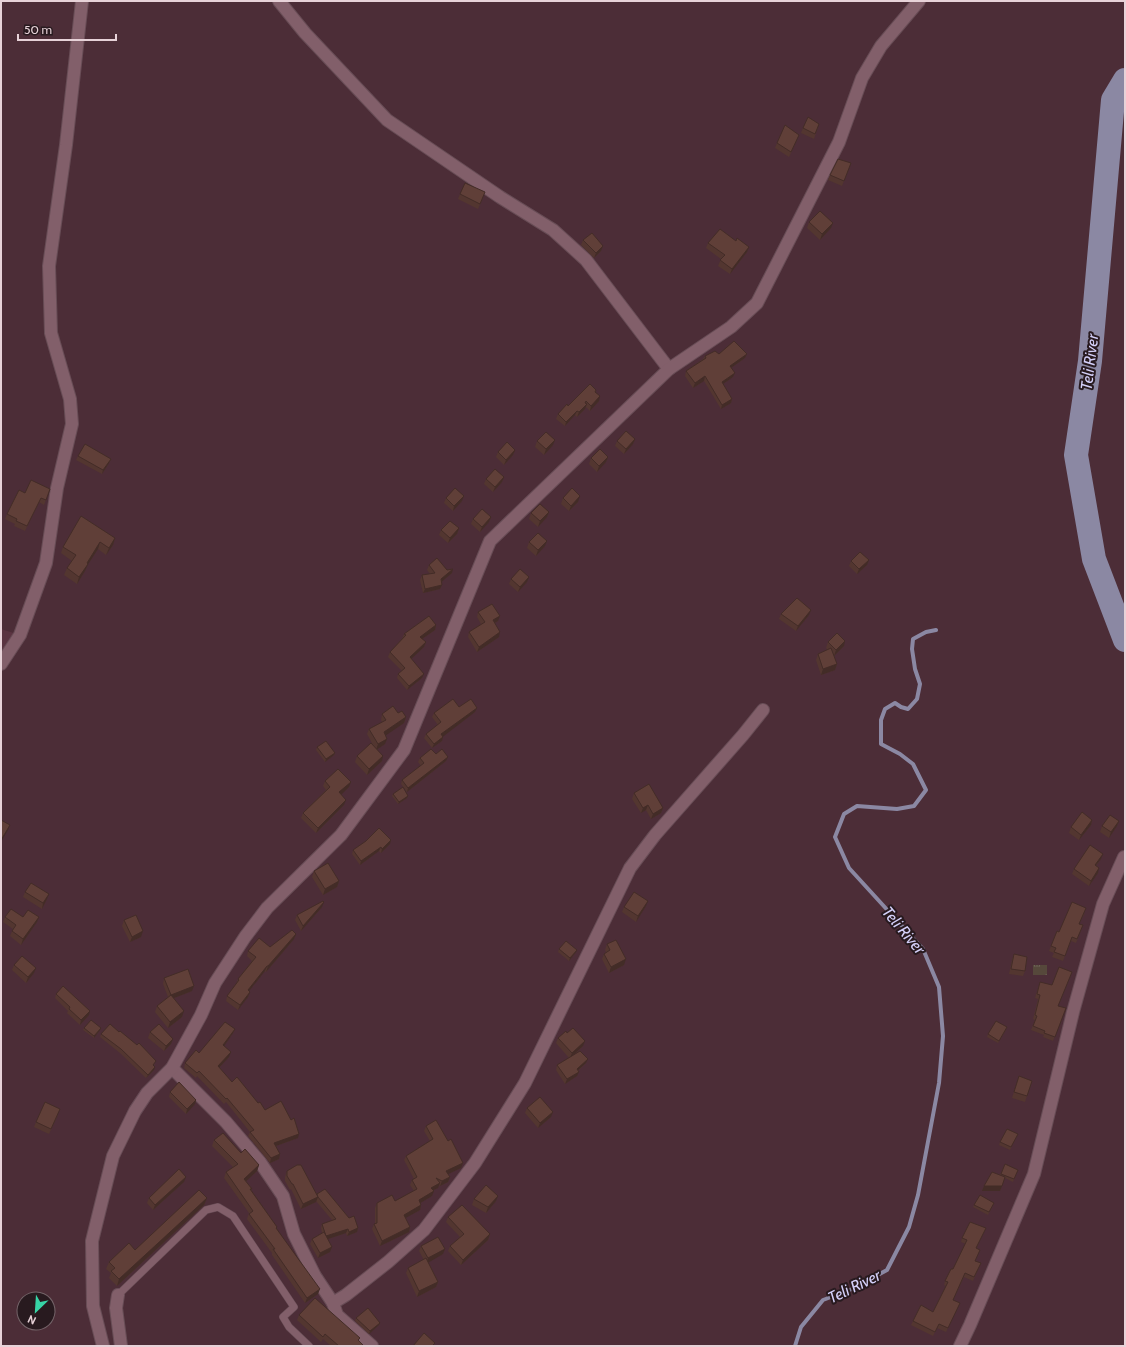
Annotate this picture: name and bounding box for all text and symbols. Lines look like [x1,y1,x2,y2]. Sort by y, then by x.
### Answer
scale bar [18,16,116,42]
text: 50 m [24,22,52,37]
water label: Teli River [1077,332,1102,391]
water label: Teli River [878,903,930,959]
water label: Teli River [825,1265,885,1307]
north arrow [16,1291,56,1331]
text: N [25,1312,38,1328]

